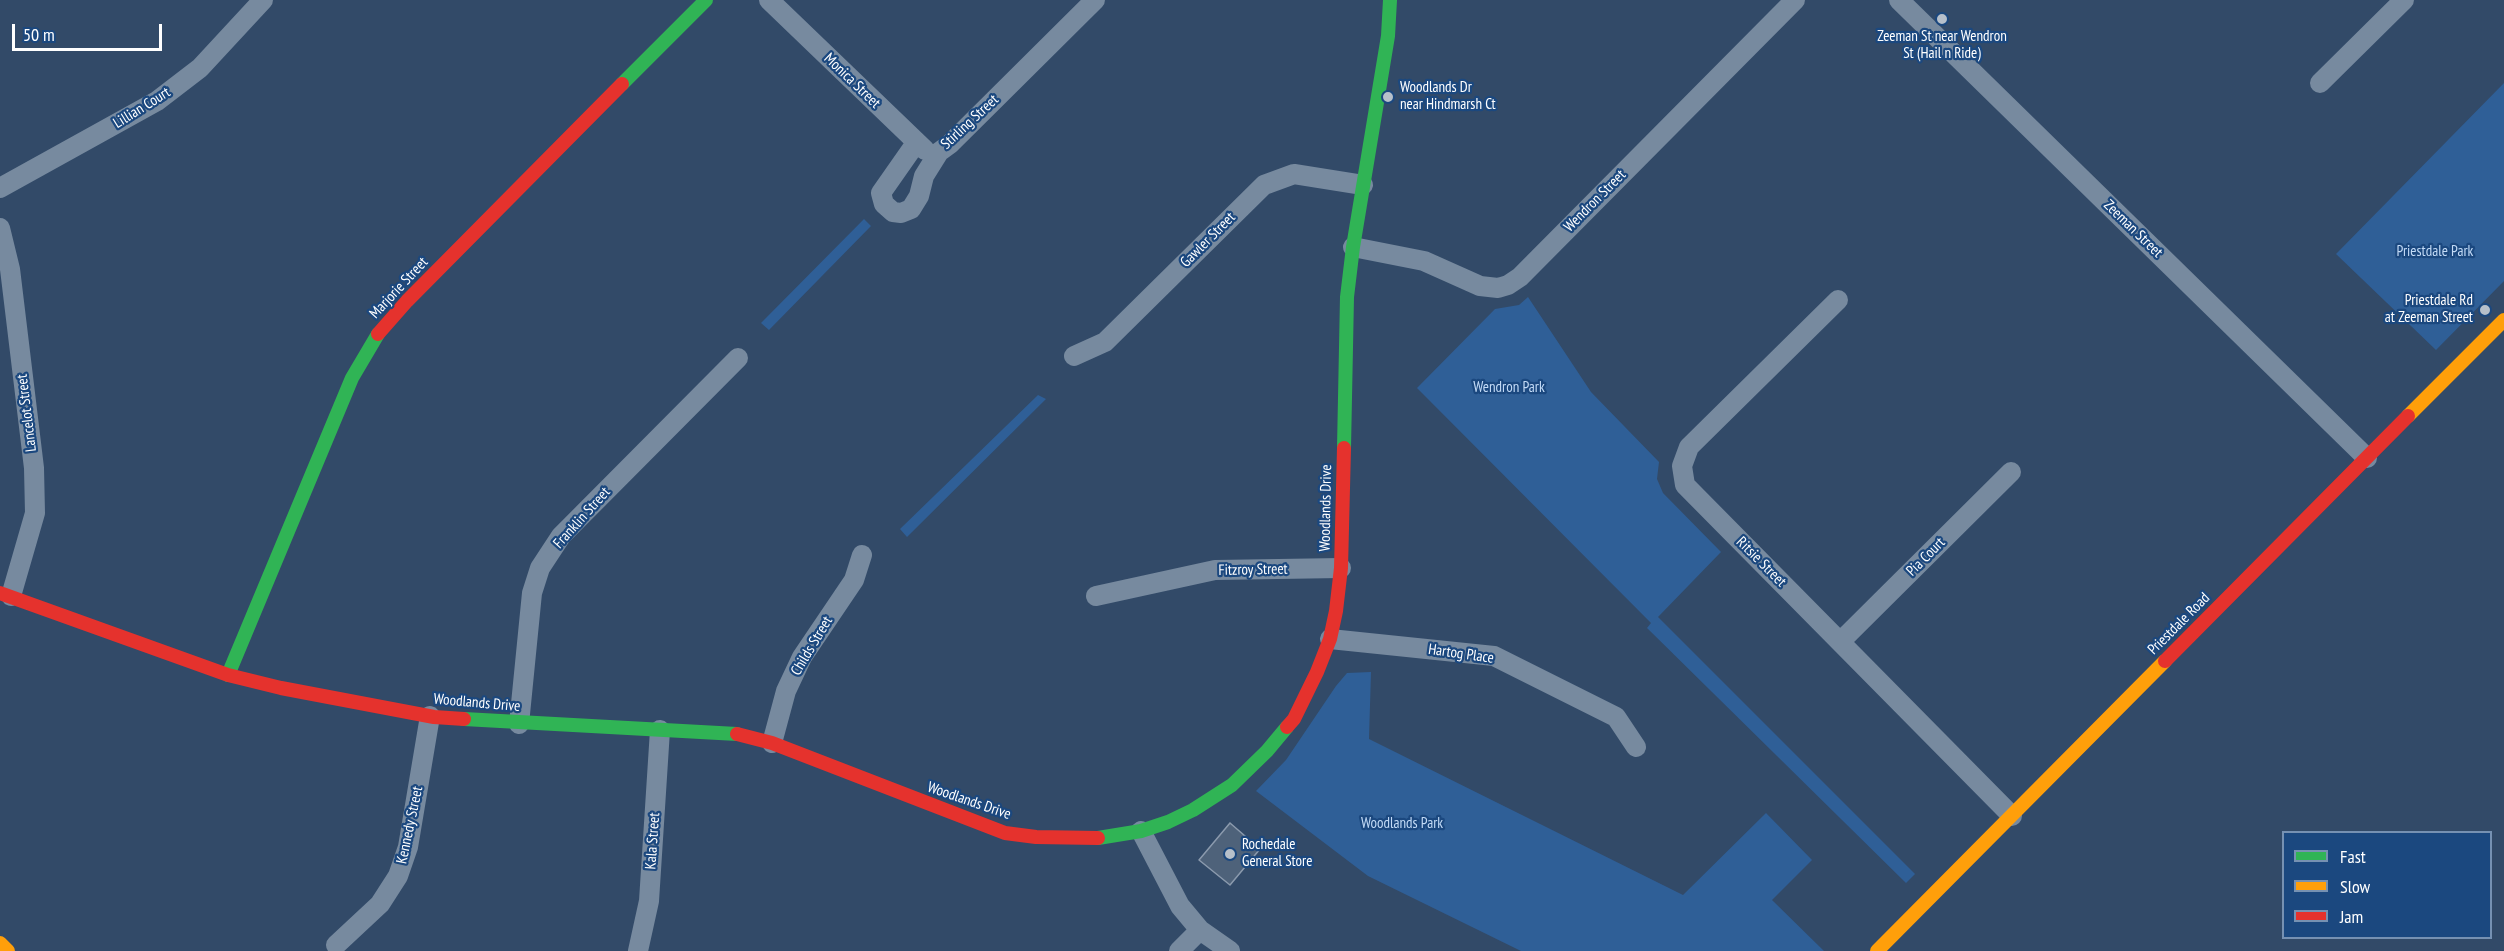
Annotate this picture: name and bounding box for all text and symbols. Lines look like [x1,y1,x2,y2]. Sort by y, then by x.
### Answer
scale bar [15,12,165,50]
marker: Zeeman St near Wendron St (Hail n Ride) [1935,12,1949,26]
text: 50 m [23,23,55,46]
place label: Zeeman St near Wendron St (Hail n Ride) [1877,28,2007,63]
street label: Monica Street [820,50,884,112]
place label: Woodlands Dr near Hindmarsh Ct [1400,79,1496,114]
street label: Lillian Court [110,84,174,132]
marker: Woodlands Dr near Hindmarsh Ct [1381,90,1395,104]
street label: Stirling Street [938,91,1002,153]
street label: Wendron Street [1560,166,1630,236]
street label: Zeeman Street [2100,197,2166,261]
street label: Gawler Street [1177,209,1239,271]
park label: Priestdale Park [2397,243,2473,261]
street label: Marjorie Street [366,254,432,322]
place label: Priestdale Rd at Zeeman Street [2385,292,2473,327]
marker: Priestdale Rd at Zeeman Street [2478,303,2492,317]
street label: Lancelot Street [13,373,41,453]
park label: Wendron Park [1473,379,1545,397]
street label: Woodlands Drive [1316,464,1336,552]
street label: Franklin Street [550,484,614,552]
street label: Ritsie Street [1732,533,1790,591]
street label: Pia Court [1903,534,1949,580]
street label: Fitzroy Street [1218,560,1288,580]
street label: Priestdale Road [2144,589,2214,659]
street label: Childs Street [787,613,837,679]
street label: Hartog Place [1427,640,1495,668]
street label: Woodlands Drive [433,690,521,716]
street label: Woodlands Drive [925,778,1013,824]
street label: Kennedy Street [393,785,427,865]
street label: Kala Street [642,812,664,870]
park label: Woodlands Park [1361,815,1443,833]
legend [2282,831,2492,939]
place label: Rochedale General Store [1242,836,1312,871]
text: Fast [2340,845,2366,868]
marker: Rochedale General Store [1223,847,1237,861]
text: Slow [2340,875,2370,898]
text: Jam [2340,905,2363,928]

